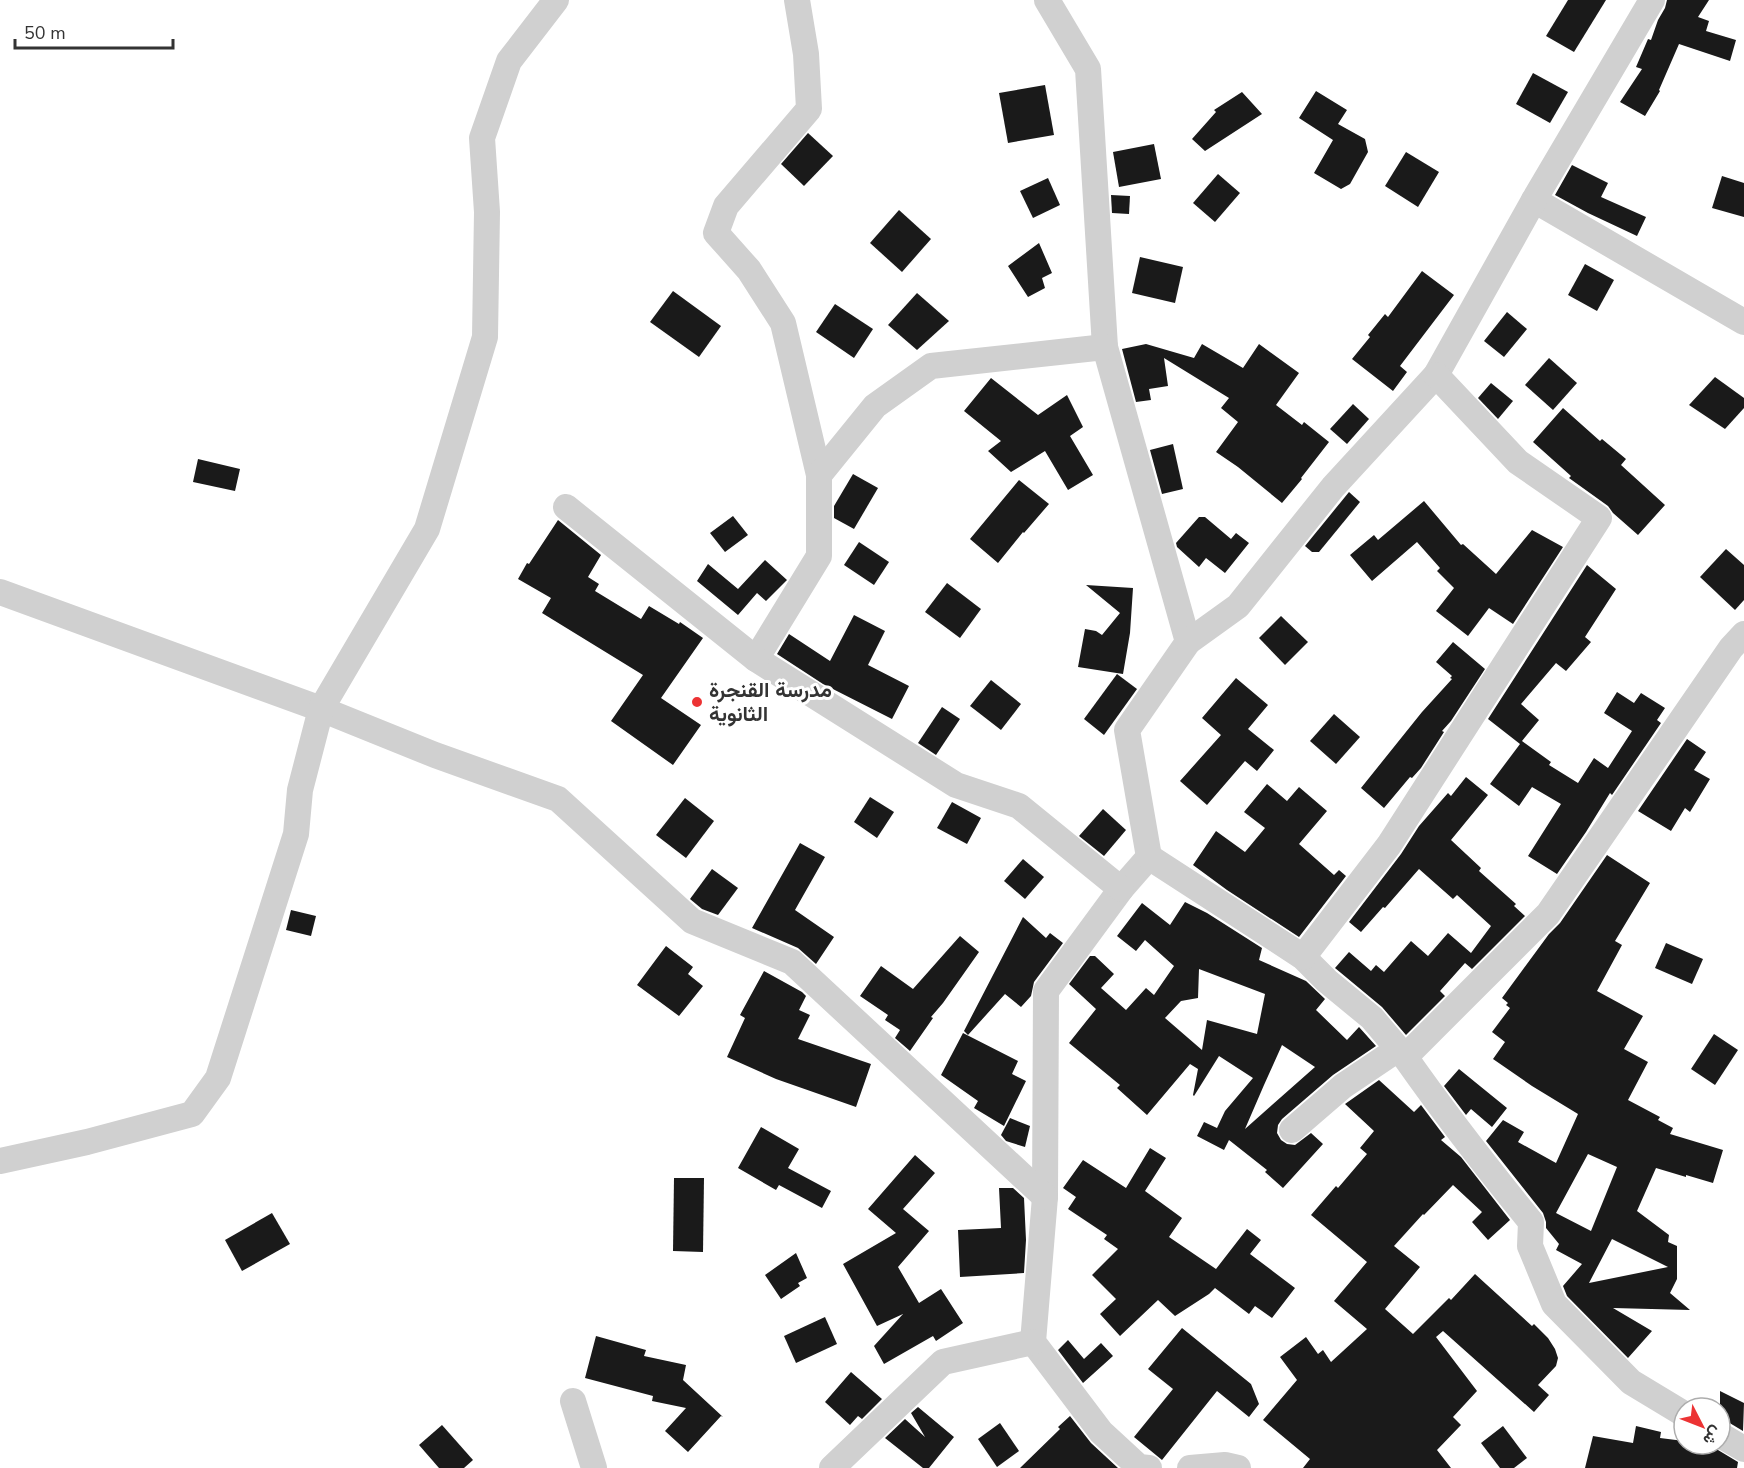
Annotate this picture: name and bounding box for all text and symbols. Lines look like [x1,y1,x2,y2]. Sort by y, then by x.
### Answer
scale bar [15,12,172,50]
text: 50 m [24,21,66,45]
place label: مدرسة القنجرة الثانوية [709,676,832,728]
marker: مدرسة القنجرة الثانوية [690,695,704,709]
north arrow [1672,1396,1732,1456]
text: ش [1698,1421,1727,1450]

